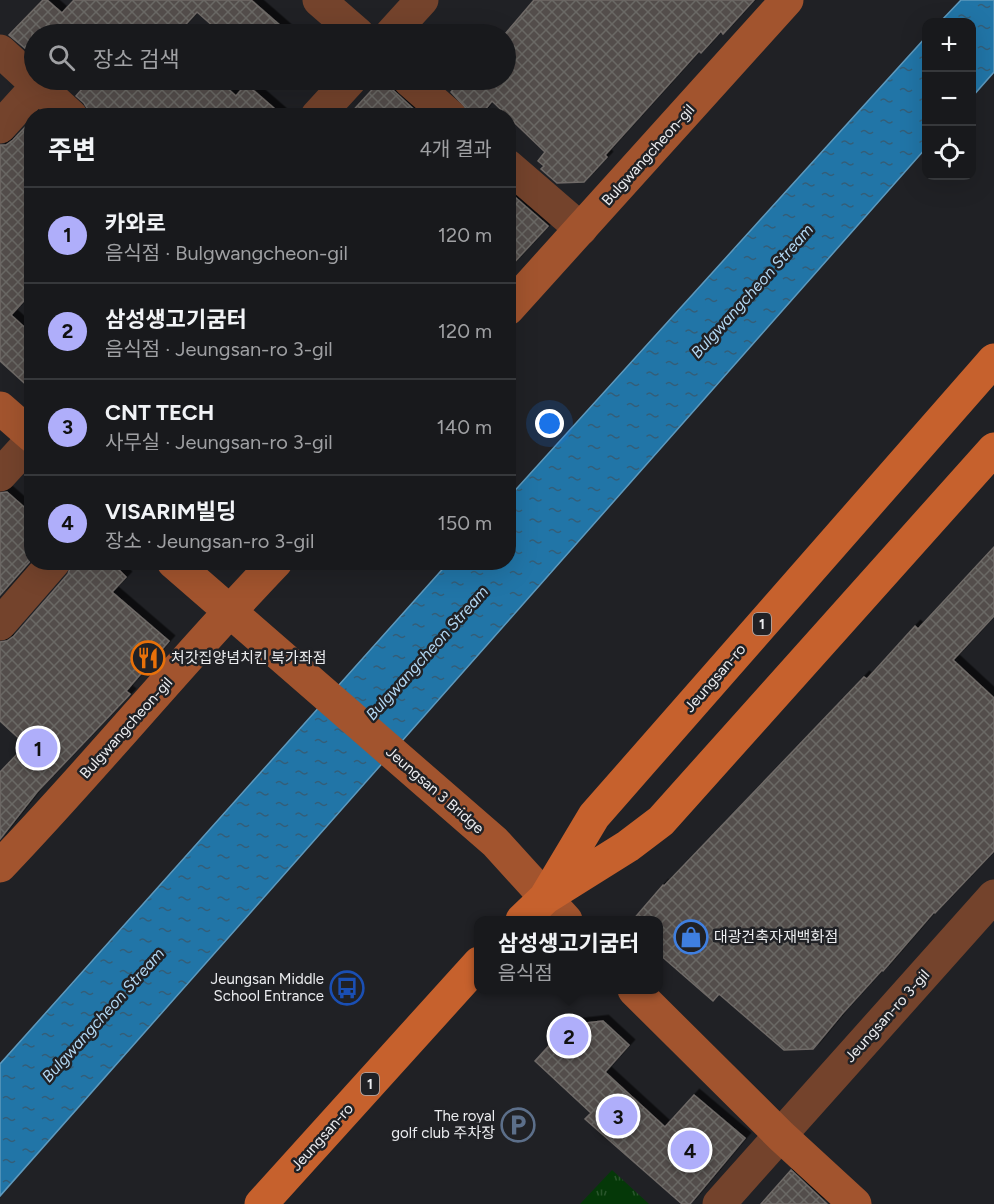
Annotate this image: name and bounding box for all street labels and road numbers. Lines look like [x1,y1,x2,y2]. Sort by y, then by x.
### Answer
street label: Bulgwangcheon-gil [598,101,698,209]
road number: 1 [753,613,771,635]
street label: Jeungsan-ro [680,640,750,716]
street label: Bulgwangcheon-gil [76,674,176,782]
street label: Jeungsan 3 Bridge [382,743,488,837]
street label: Jeungsan-ro 3-gil [841,966,933,1066]
road number: 1 [361,1073,379,1095]
street label: Jeungsan-ro [287,1099,357,1174]

